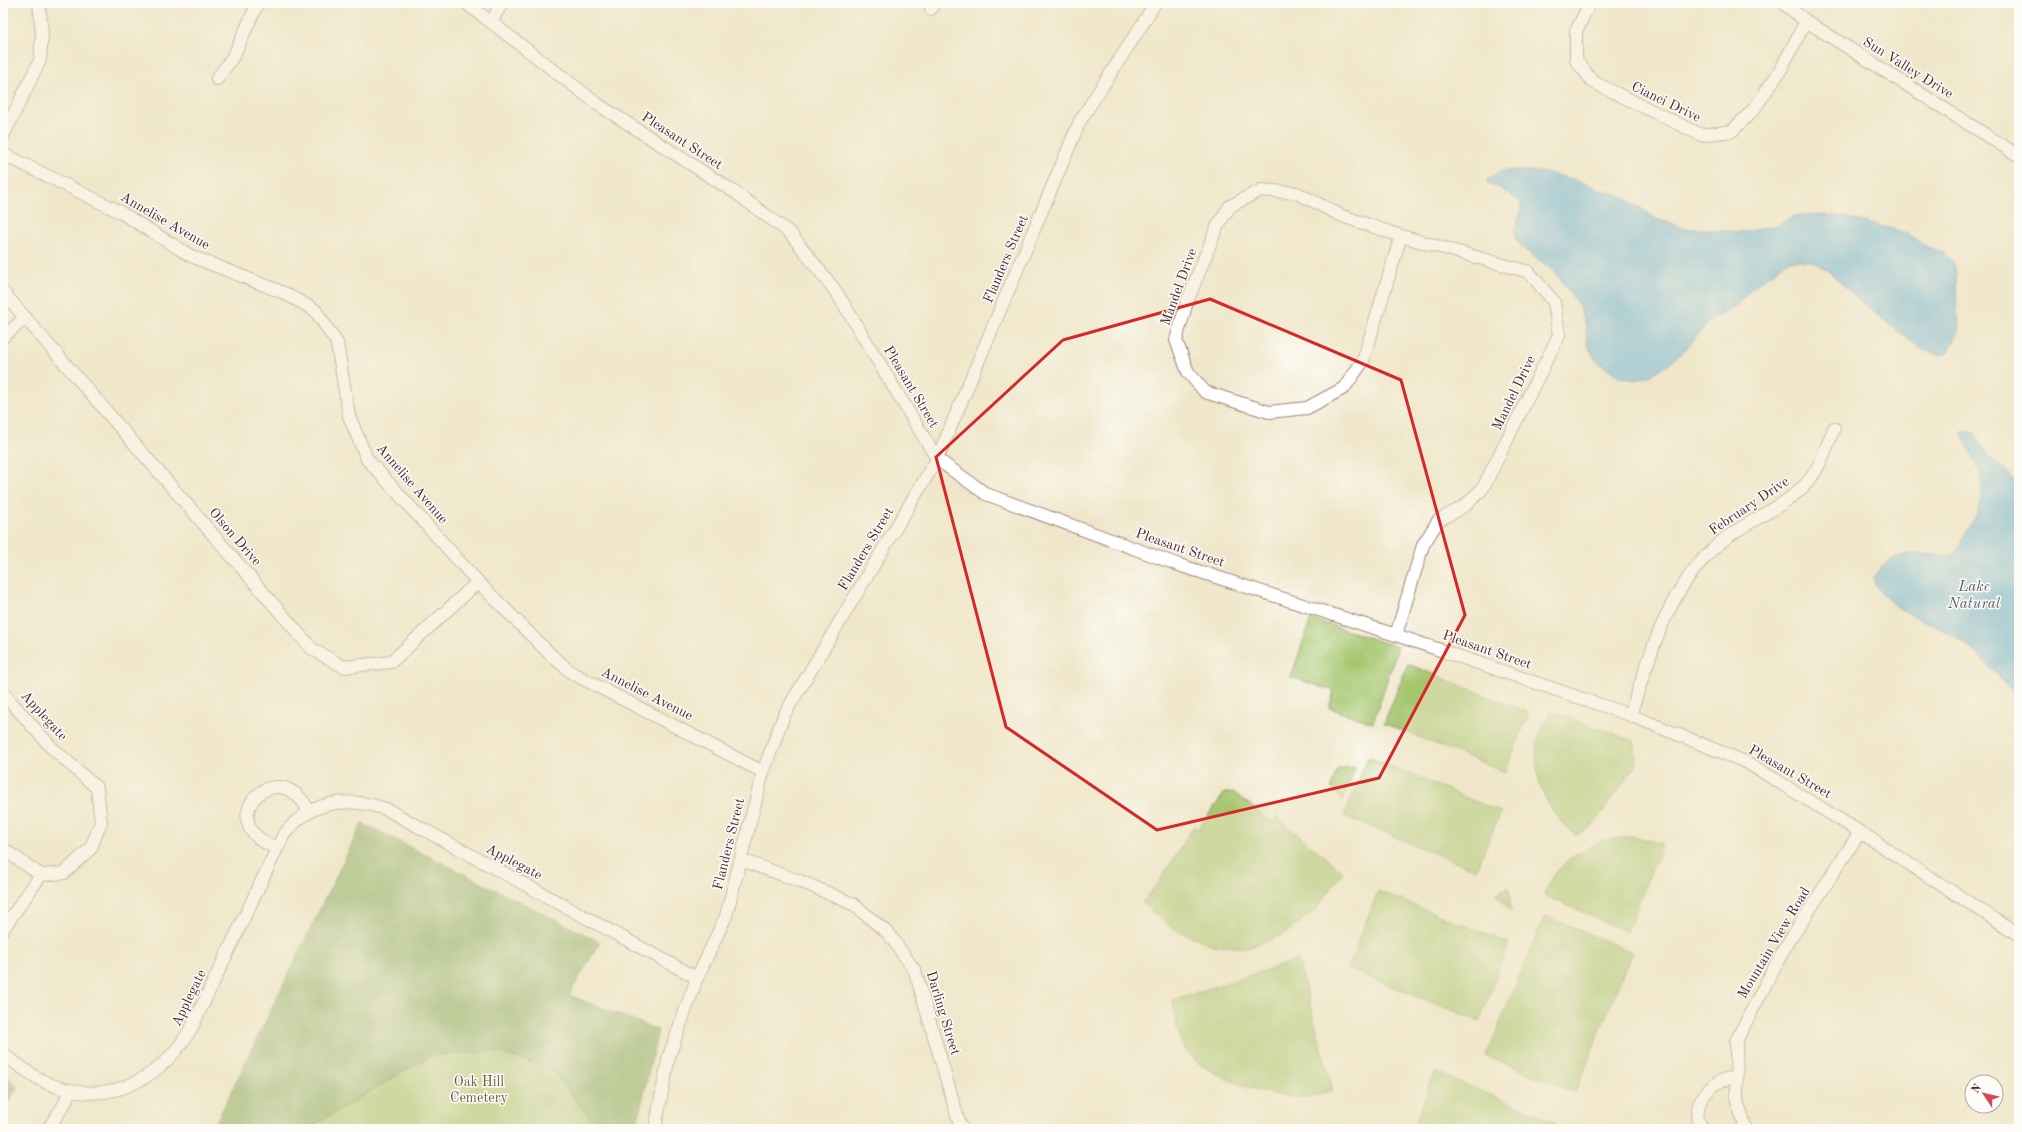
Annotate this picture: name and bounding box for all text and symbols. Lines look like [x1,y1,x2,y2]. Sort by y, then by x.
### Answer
street label: Sun Valley Drive [1861,35,1955,101]
street label: Cianci Drive [1629,79,1703,125]
street label: Pleasant Street [639,110,725,172]
street label: Annelise Avenue [118,190,212,252]
street label: Flanders Street [981,213,1031,305]
street label: Mandel Drive [1159,246,1199,328]
street label: Pleasant Street [881,343,941,431]
street label: Mandel Drive [1490,353,1538,433]
street label: Annelise Avenue [374,441,450,527]
street label: February Drive [1707,474,1791,538]
street label: Olson Drive [206,505,264,569]
street label: Flanders Street [836,505,896,593]
street label: Pleasant Street [1134,526,1226,570]
water label: Lake Natural [1947,580,2001,612]
street label: Pleasant Street [1441,628,1533,672]
street label: Annelise Avenue [599,665,695,723]
street label: Applegate [18,689,70,743]
street label: Pleasant Street [1746,743,1834,801]
street label: Flanders Street [711,796,747,891]
street label: Applegate [484,841,544,883]
street label: Mountain View Road [1735,885,1813,1001]
street label: Applegate [169,967,209,1029]
street label: Darling Street [924,969,962,1057]
north arrow [1964,1074,2004,1114]
park label: Oak Hill Cemetery [450,1075,509,1105]
text: N [1970,1082,1984,1096]

